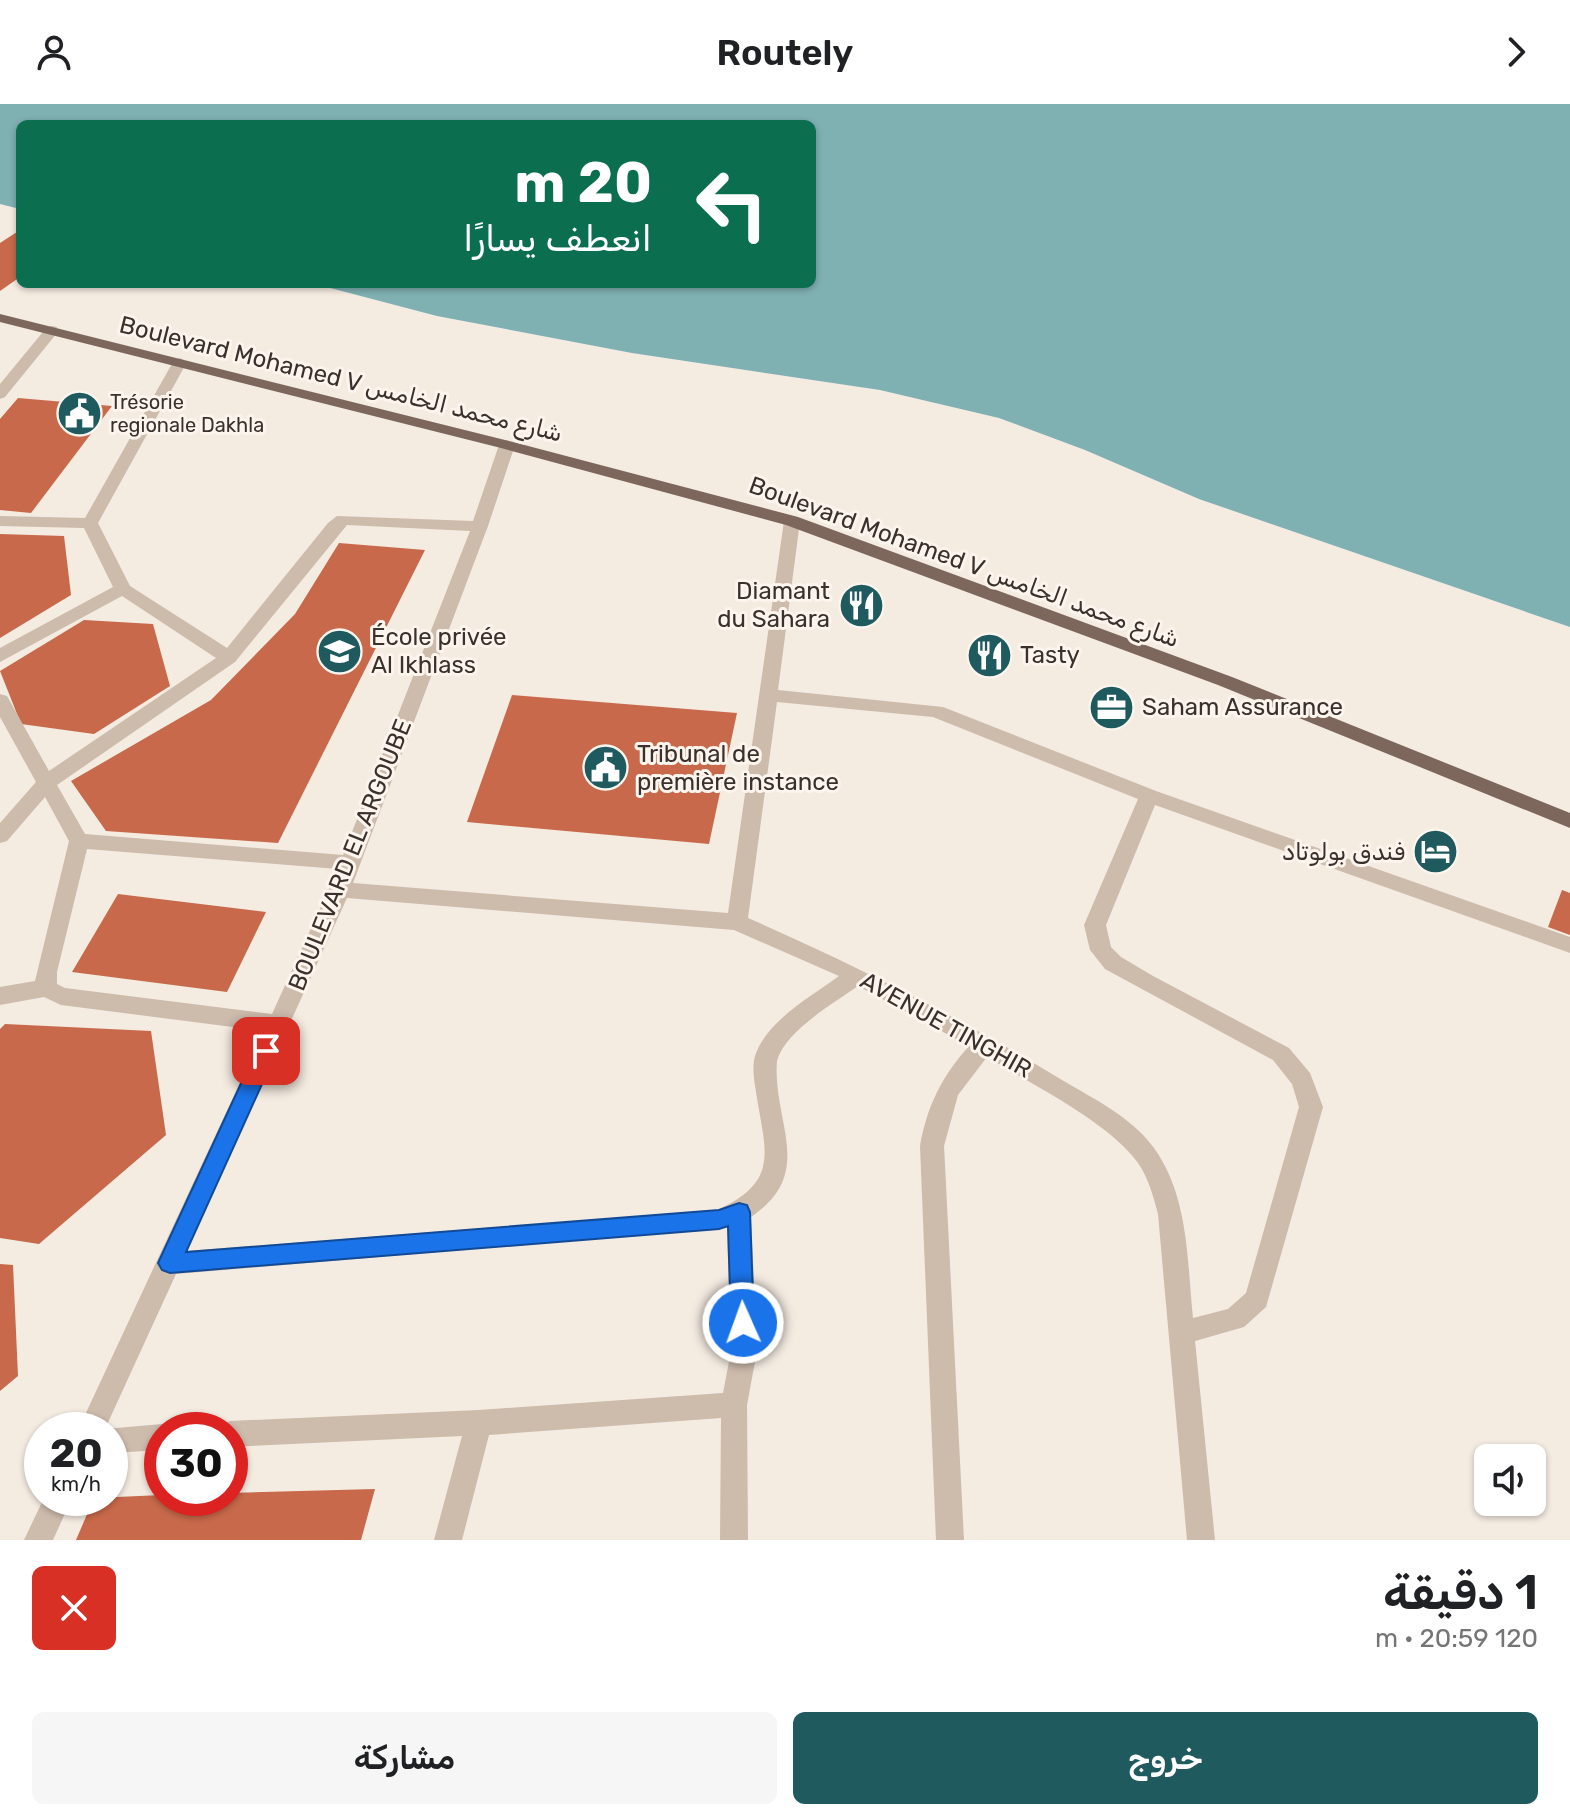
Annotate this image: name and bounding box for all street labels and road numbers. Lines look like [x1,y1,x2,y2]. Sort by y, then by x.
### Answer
street label: Boulevard Mohamed V شارع محمد الخامس [116,310,565,450]
street label: Boulevard Mohamed V شارع محمد الخامس [744,471,1183,655]
street label: BOULEVARD EL ARGOUBE [283,715,417,995]
street label: AVENUE TINGHIR [856,966,1036,1084]

